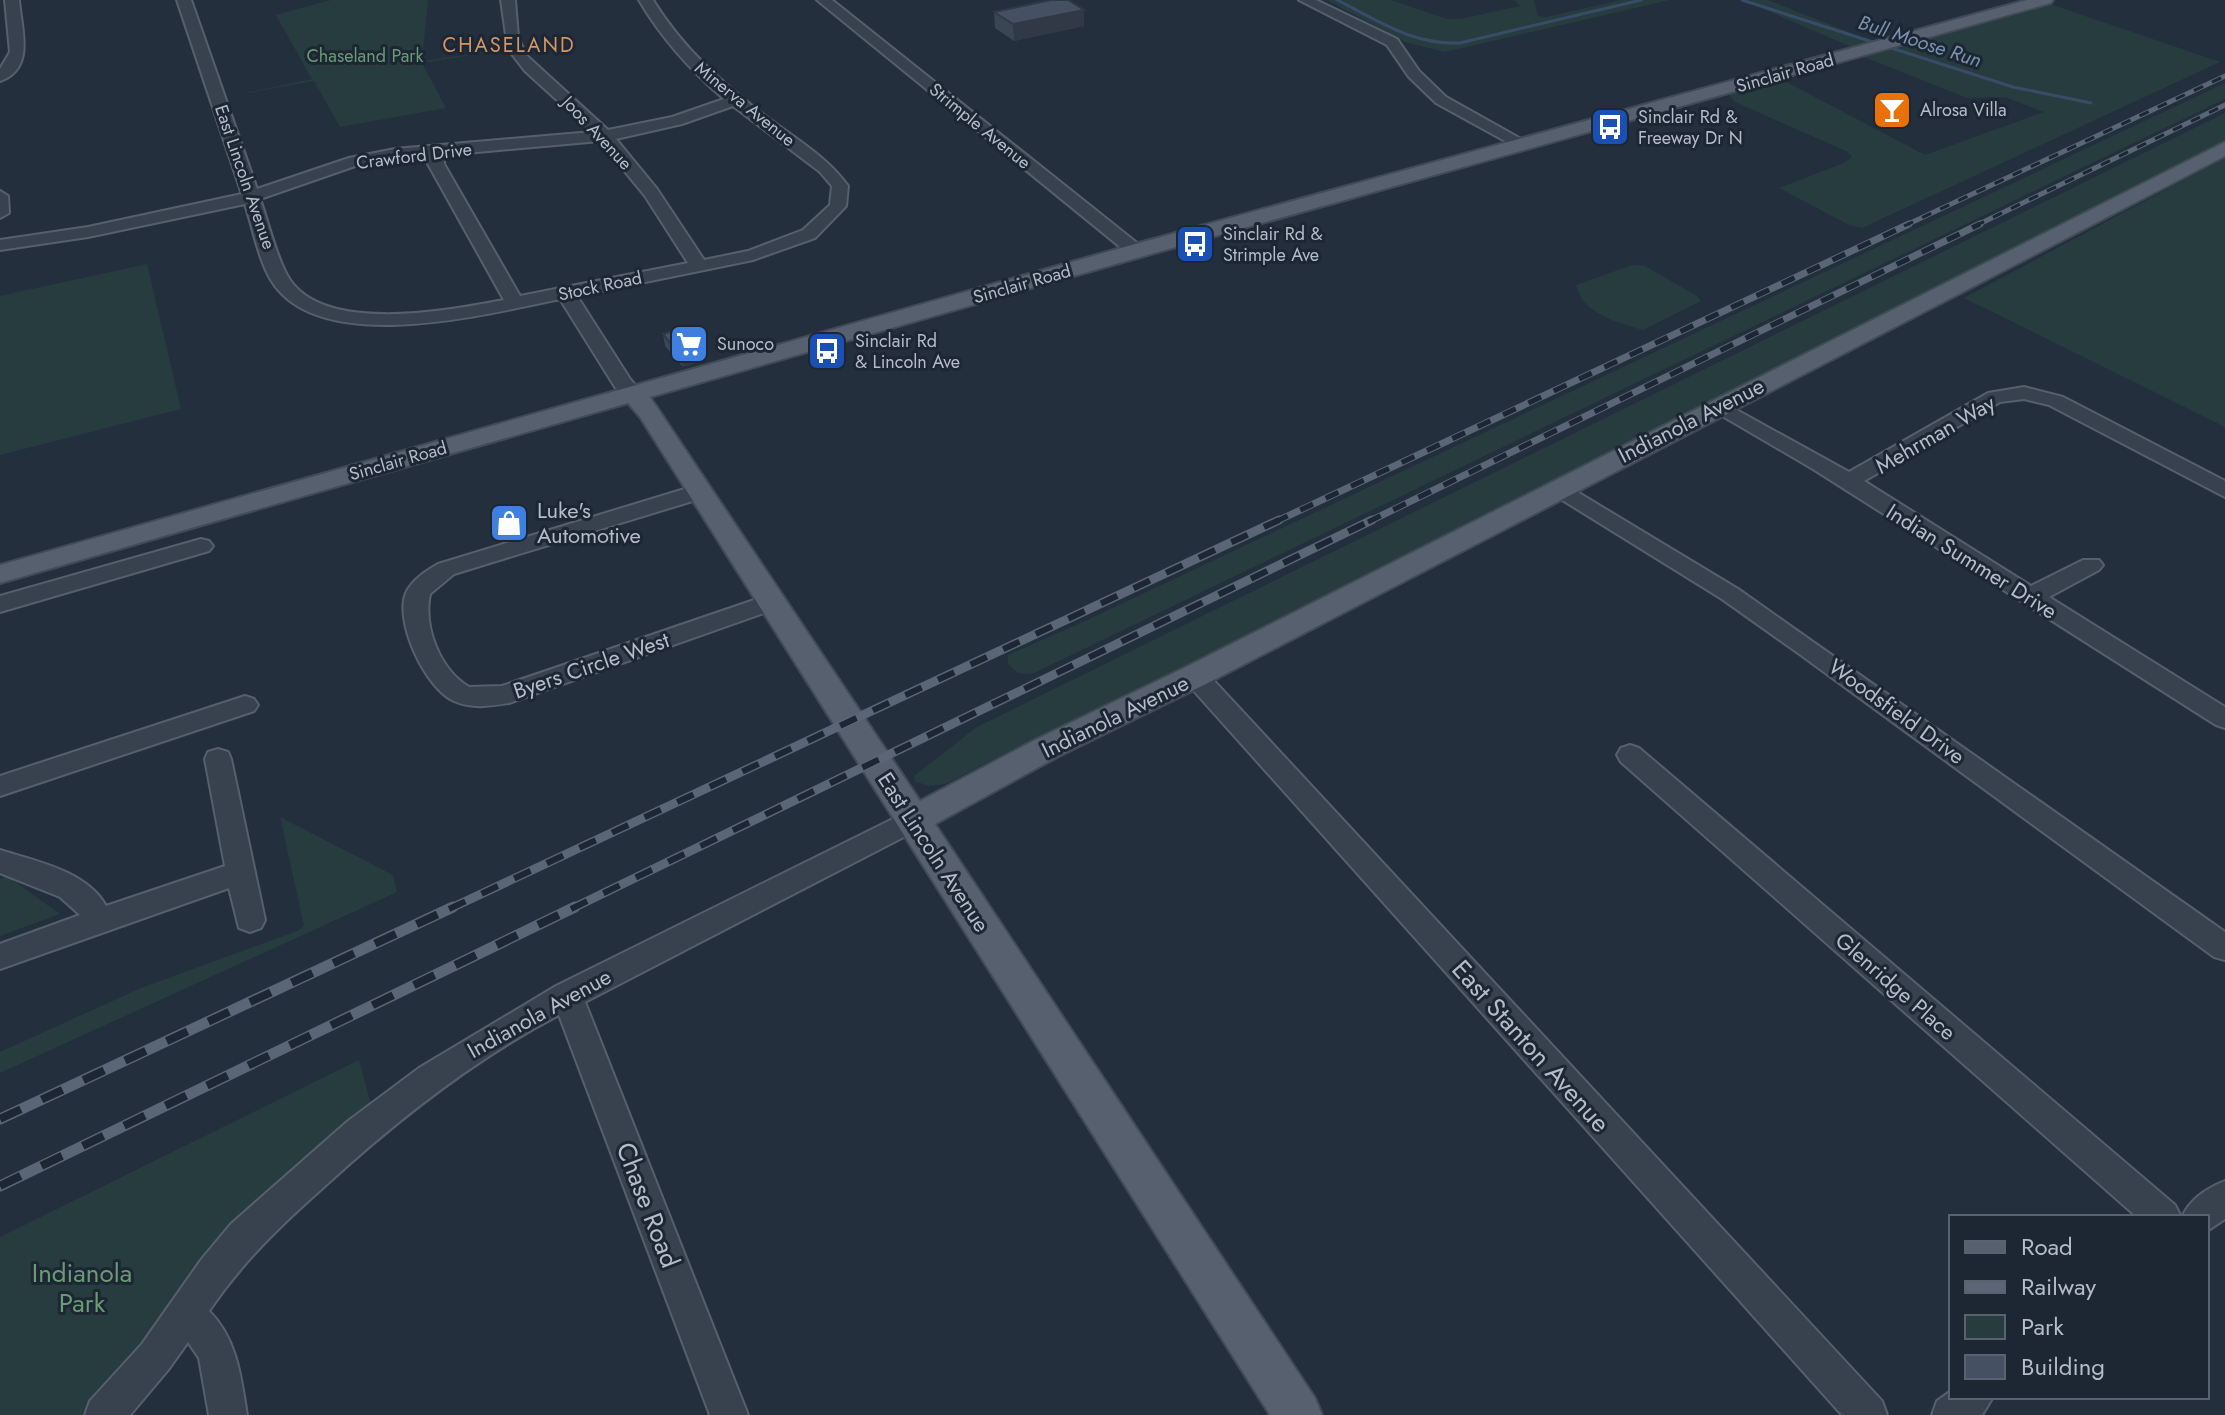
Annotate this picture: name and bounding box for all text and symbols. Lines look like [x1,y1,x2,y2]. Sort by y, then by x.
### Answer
water label: Bull Moose Run [1855,8,1985,75]
district label: CHASELAND [442,31,576,60]
park label: Chaseland Park [307,43,424,69]
street label: Sinclair Road [1733,47,1837,99]
street label: Minerva Avenue [689,55,801,153]
street label: Strimple Avenue [924,77,1036,175]
street label: Joos Avenue [555,89,638,176]
bar icon: Alrosa Villa [1871,89,1913,131]
place label: Alrosa Villa [1920,97,2007,123]
street label: East Lincoln Avenue [208,101,282,253]
place label: Sinclair Rd & Freeway Dr N [1638,104,1743,151]
bus stop icon: Sinclair Rd & Freeway Dr N [1589,106,1631,148]
street label: Crawford Drive [355,136,473,176]
place label: Sinclair Rd & Strimple Ave [1223,221,1323,268]
bus stop icon: Sinclair Rd & Strimple Ave [1174,223,1216,265]
street label: Sinclair Road [970,258,1074,310]
street label: Stock Road [556,264,644,308]
supermarket icon: Sunoco [668,323,710,365]
place label: Sinclair Rd & Lincoln Ave [855,328,960,375]
bus stop icon: Sinclair Rd & Lincoln Ave [806,330,848,372]
place label: Sunoco [717,331,774,357]
street label: Indianola Avenue [1612,369,1770,471]
street label: Mehrman Way [1869,387,2001,481]
street label: Sinclair Road [346,435,450,487]
place label: Luke's Automotive [537,494,641,551]
street label: Indian Summer Drive [1880,495,2064,627]
shop icon: Luke's Automotive [488,502,530,544]
street label: Byers Circle West [509,623,674,707]
street label: Woodsfield Drive [1822,650,1972,772]
street label: Indianola Avenue [1036,667,1194,765]
street label: East Lincoln Avenue [870,766,998,938]
street label: Glenridge Place [1829,924,1963,1048]
street label: East Stanton Avenue [1443,951,1619,1141]
street label: Indianola Avenue [461,960,617,1066]
street label: Chase Road [607,1137,689,1273]
legend [1949,1215,2209,1399]
text: Road [2021,1229,2073,1264]
park label: Indianola Park [32,1254,132,1322]
text: Railway [2021,1269,2096,1304]
text: Park [2021,1309,2064,1344]
text: Building [2021,1349,2105,1384]

